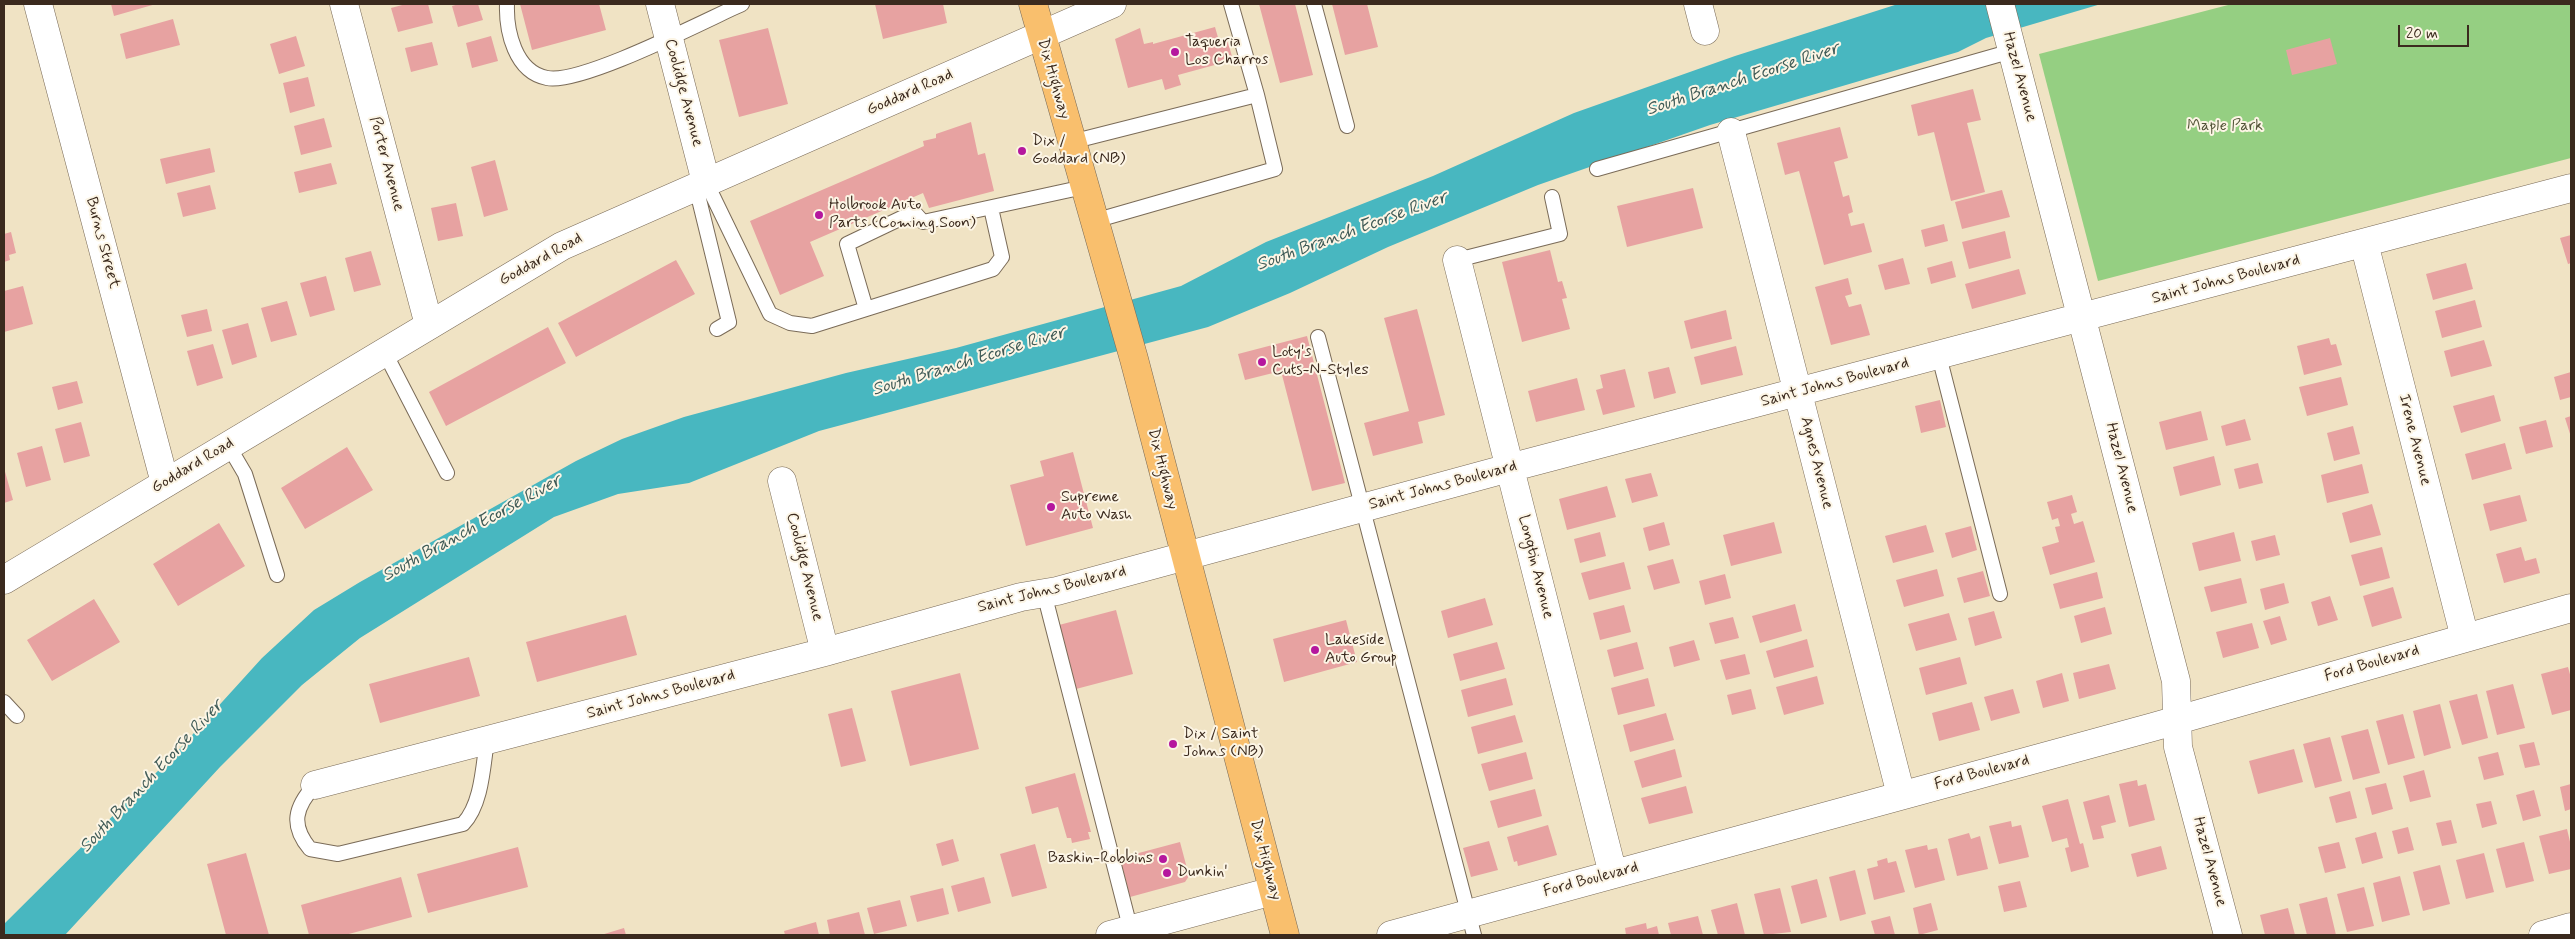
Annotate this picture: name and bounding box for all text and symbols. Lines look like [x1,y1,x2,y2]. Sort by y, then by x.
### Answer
scale bar [2400,15,2471,47]
text: 20 m [2406,24,2438,44]
street label: Hazel Avenue [1998,30,2040,124]
place label: Taqueria Los Charros [1185,33,1268,71]
street label: Dix Highway [1032,36,1074,122]
street label: Coolidge Avenue [659,37,707,149]
water label: South Branch Ecorse River [1644,39,1842,121]
marker: Taqueria Los Charros [1169,46,1181,58]
street label: Goddard Road [864,65,956,121]
street label: Porter Avenue [364,115,408,213]
park label: Maple Park [2187,117,2263,137]
place label: Dix / Goddard (NB) [1032,132,1125,170]
marker: Dix / Goddard (NB) [1016,145,1028,157]
water label: South Branch Ecorse River [1254,187,1450,277]
street label: Burns Street [81,195,123,291]
place label: Holbrook Auto Parts (Coming Soon) [829,196,976,234]
marker: Holbrook Auto Parts (Coming Soon) [813,209,825,221]
street label: Goddard Road [496,229,586,291]
street label: Saint Johns Boulevard [2150,251,2302,309]
water label: South Branch Ecorse River [870,322,1068,402]
place label: Loty's Cuts-N-Styles [1272,343,1369,381]
street label: Saint Johns Boulevard [1759,354,1911,412]
marker: Loty's Cuts-N-Styles [1256,356,1268,368]
street label: Irene Avenue [2393,392,2435,488]
street label: Agnes Avenue [1795,415,1837,511]
street label: Hazel Avenue [2101,421,2141,515]
street label: Dix Highway [1143,426,1181,512]
street label: Goddard Road [148,434,238,498]
street label: Saint Johns Boulevard [1367,457,1519,515]
water label: South Branch Ecorse River [379,471,565,587]
place label: Supreme Auto Wash [1061,488,1132,526]
marker: Supreme Auto Wash [1045,501,1057,513]
street label: Coolidge Avenue [781,511,827,623]
street label: Longtin Avenue [1513,513,1557,621]
street label: Saint Johns Boulevard [976,562,1128,618]
place label: Lakeside Auto Group [1325,631,1397,669]
street label: Ford Boulevard [2322,641,2422,687]
marker: Lakeside Auto Group [1309,644,1321,656]
street label: Saint Johns Boulevard [585,666,737,724]
water label: South Branch Ecorse River [76,696,228,858]
place label: Dix / Saint Johns (NB) [1183,725,1263,763]
marker: Dix / Saint Johns (NB) [1167,738,1179,750]
street label: Ford Boulevard [1932,751,2032,795]
street label: Hazel Avenue [2188,815,2230,909]
street label: Dix Highway [1245,817,1285,903]
place label: Baskin-Robbins [1048,849,1153,869]
marker: Baskin-Robbins [1157,853,1169,865]
street label: Ford Boulevard [1541,858,1641,902]
place label: Dunkin' [1177,863,1228,883]
marker: Dunkin' [1161,867,1173,879]

